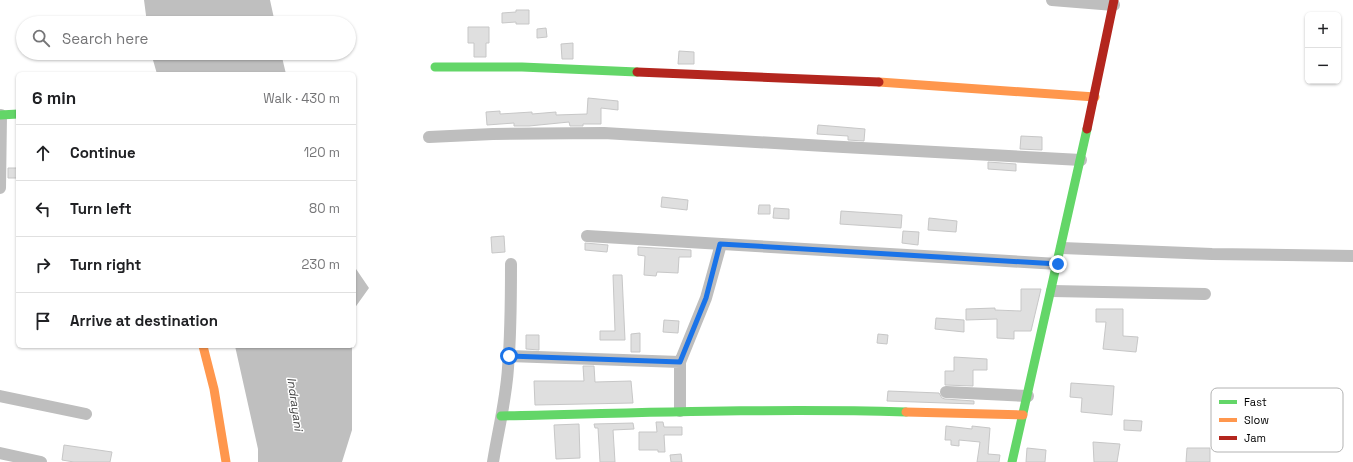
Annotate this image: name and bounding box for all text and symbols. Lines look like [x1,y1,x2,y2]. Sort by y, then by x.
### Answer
map controls [1305,12,1341,84]
button: + [1305,12,1341,48]
search box [16,16,356,60]
icon: search [30,27,52,49]
text: Search here [62,29,148,48]
button: − [1305,48,1341,84]
text: 6 min [32,87,76,109]
text: Walk · 430 m [263,90,340,107]
icon: ahead [32,142,54,164]
text: Continue [70,143,136,162]
text: 120 m [304,144,340,161]
icon: left [32,198,54,220]
text: Turn left [70,199,132,218]
text: 80 m [309,200,340,217]
icon: right [32,254,54,276]
text: Turn right [70,255,141,274]
route end [1049,255,1067,273]
text: 230 m [302,256,340,273]
icon: arrive [32,310,54,332]
text: Arrive at destination [70,311,218,330]
route start [500,347,518,365]
water label: Indrayani [283,376,307,434]
legend [1211,388,1343,452]
text: Fast [1244,395,1267,409]
text: Slow [1244,413,1269,427]
text: Jam [1244,431,1266,445]

